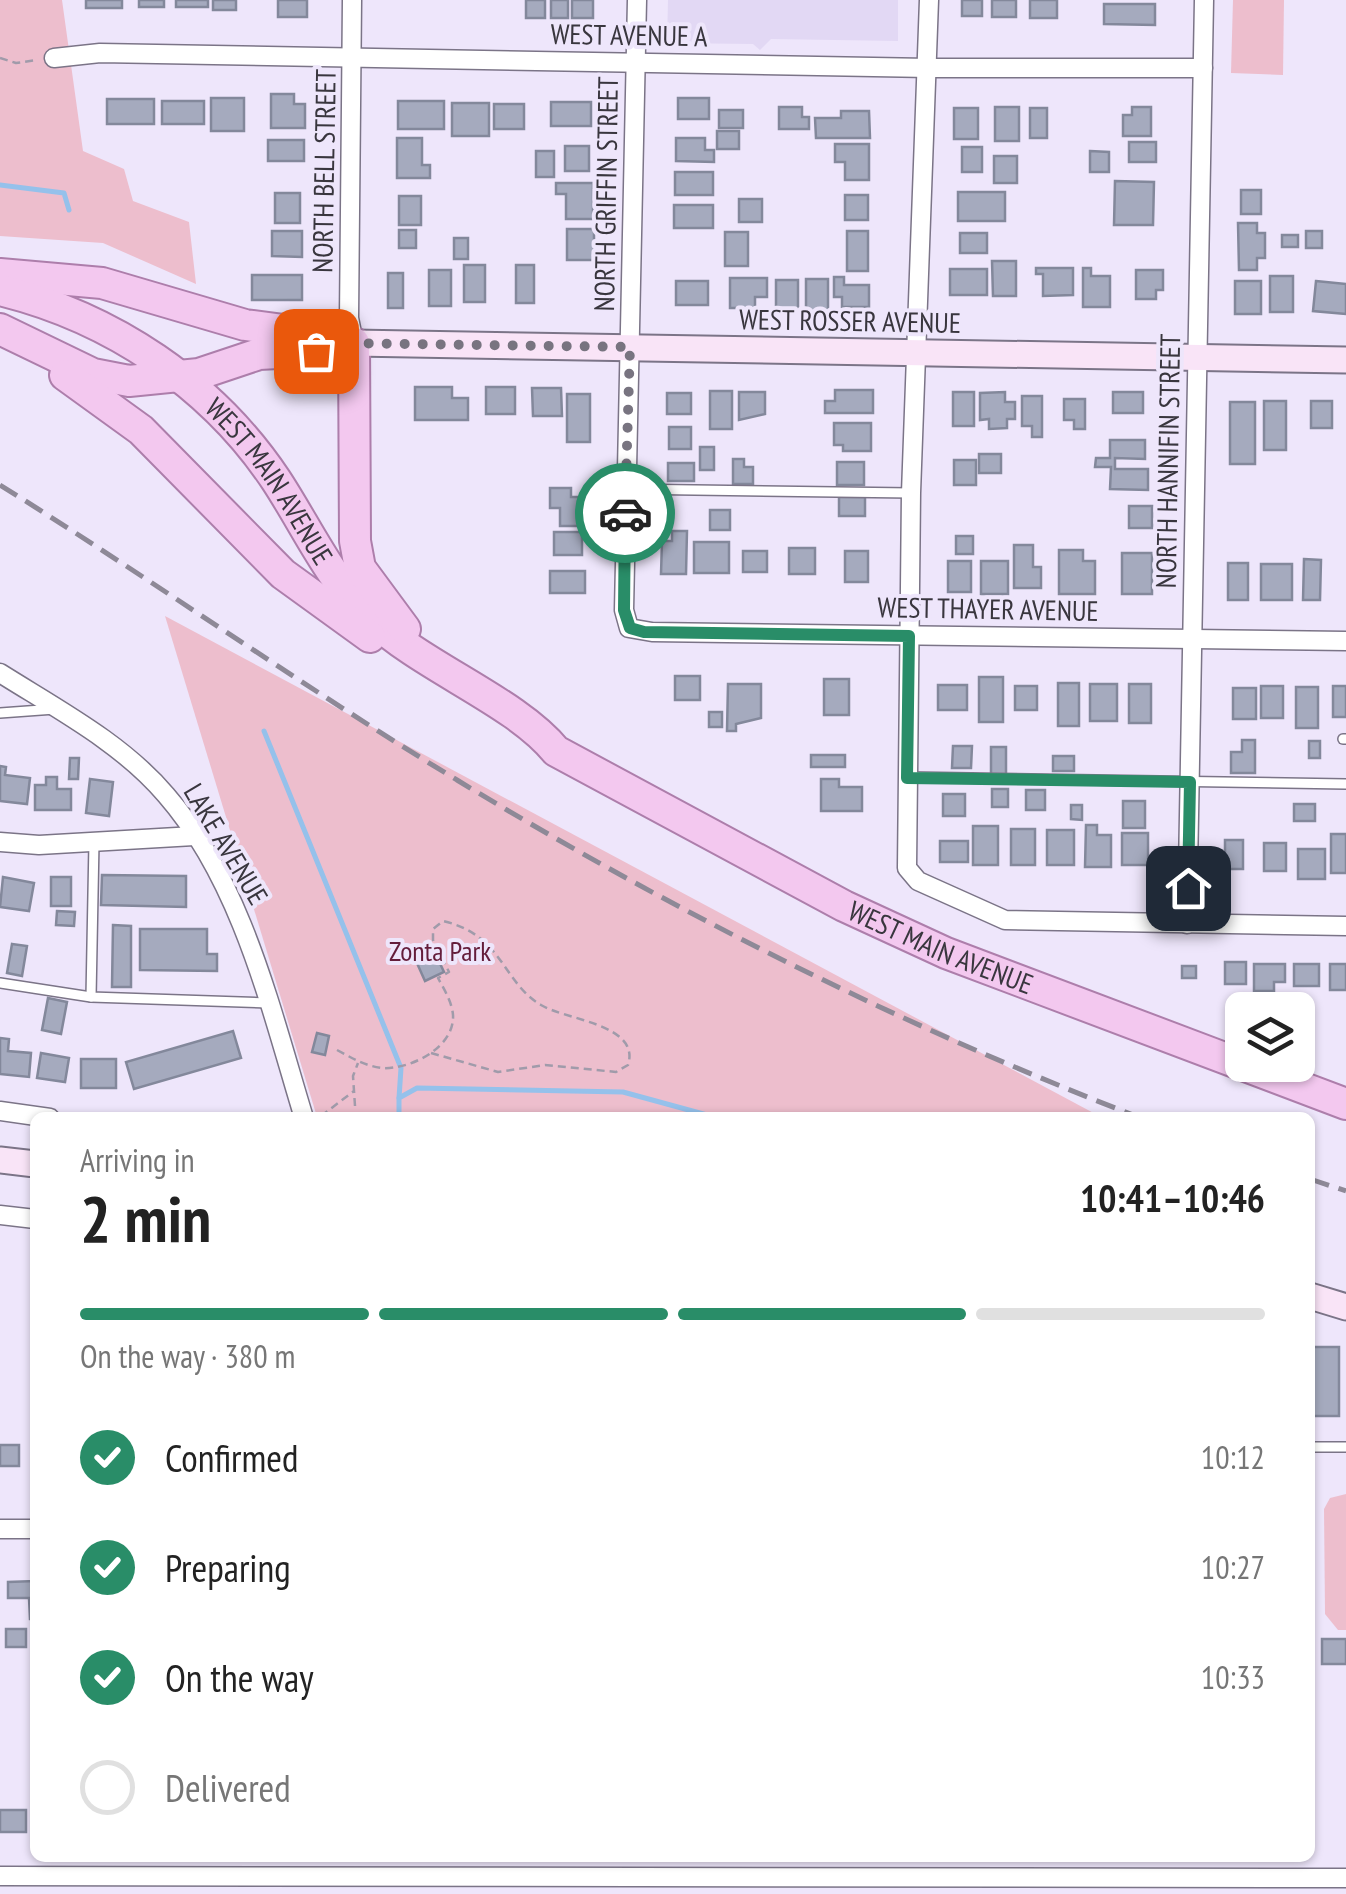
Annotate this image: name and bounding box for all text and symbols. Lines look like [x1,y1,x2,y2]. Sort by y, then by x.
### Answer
street label: WEST AVENUE A [550,15,708,54]
street label: NORTH BELL STREET [303,68,344,273]
street label: NORTH GRIFFIN STREET [585,76,626,312]
street label: WEST ROSSER AVENUE [739,300,961,341]
pin [274,309,359,394]
icon: bag [289,324,344,379]
street label: NORTH HANNIFIN STREET [1147,333,1188,589]
street label: WEST MAIN AVENUE [198,389,342,571]
courier [575,463,675,563]
icon: car [598,486,653,541]
street label: WEST THAYER AVENUE [877,588,1099,629]
street label: LAKE AVENUE [176,776,277,911]
pin [1146,846,1231,931]
icon: home [1161,861,1216,916]
street label: WEST MAIN AVENUE [843,892,1038,1002]
park label: Zonta Park [389,932,491,969]
map controls [1225,992,1315,1082]
button: layers [1225,992,1315,1082]
text: Arriving in [80,1139,195,1181]
text: 10:41–10:46 [1080,1173,1265,1222]
text: 2 min [80,1176,211,1260]
text: On the way · 380 m [80,1335,295,1377]
icon: check [80,1430,135,1485]
text: Confirmed [165,1433,298,1482]
text: 10:12 [1201,1436,1265,1478]
icon: check [80,1540,135,1595]
text: Preparing [165,1543,291,1592]
text: 10:27 [1201,1546,1265,1588]
icon: check [80,1650,135,1705]
text: On the way [165,1653,313,1702]
text: 10:33 [1201,1656,1265,1698]
text: Delivered [165,1763,291,1812]

